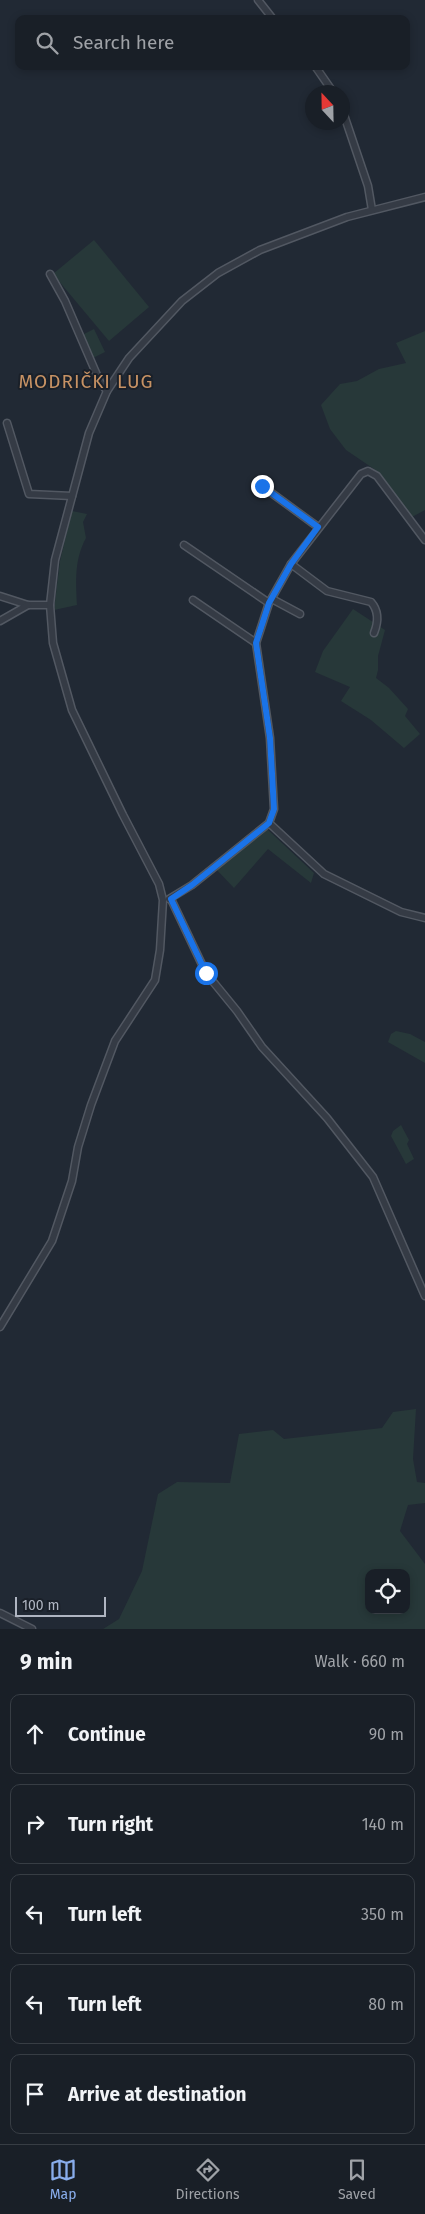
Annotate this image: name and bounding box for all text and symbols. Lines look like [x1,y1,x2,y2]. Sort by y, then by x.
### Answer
search box [15,15,410,70]
icon: search [33,29,61,57]
text: Search here [73,31,174,54]
north arrow [305,85,350,130]
district label: MODRIČKI LUG [18,370,154,393]
route end [251,475,274,498]
route start [195,962,218,985]
map controls [365,1569,410,1614]
button: locate [365,1569,410,1614]
scale bar [15,1594,106,1617]
text: 100 m [22,1597,59,1614]
text: 9 min [20,1649,73,1675]
text: Walk · 660 m [315,1652,405,1671]
icon: ahead [21,1720,49,1748]
text: Continue [68,1723,146,1746]
text: 90 m [369,1725,404,1744]
icon: right [21,1810,49,1838]
text: Turn right [68,1813,153,1836]
text: 140 m [362,1815,404,1834]
icon: left [21,1900,49,1928]
text: Turn left [68,1903,142,1926]
text: 350 m [361,1905,404,1924]
icon: left [21,1990,49,2018]
text: Turn left [68,1993,142,2016]
text: 80 m [368,1995,404,2014]
icon: arrive [21,2080,49,2108]
text: Arrive at destination [68,2083,247,2106]
tab: Map [49,2156,77,2203]
tab: Directions [175,2156,240,2203]
tab: Saved [338,2156,376,2203]

